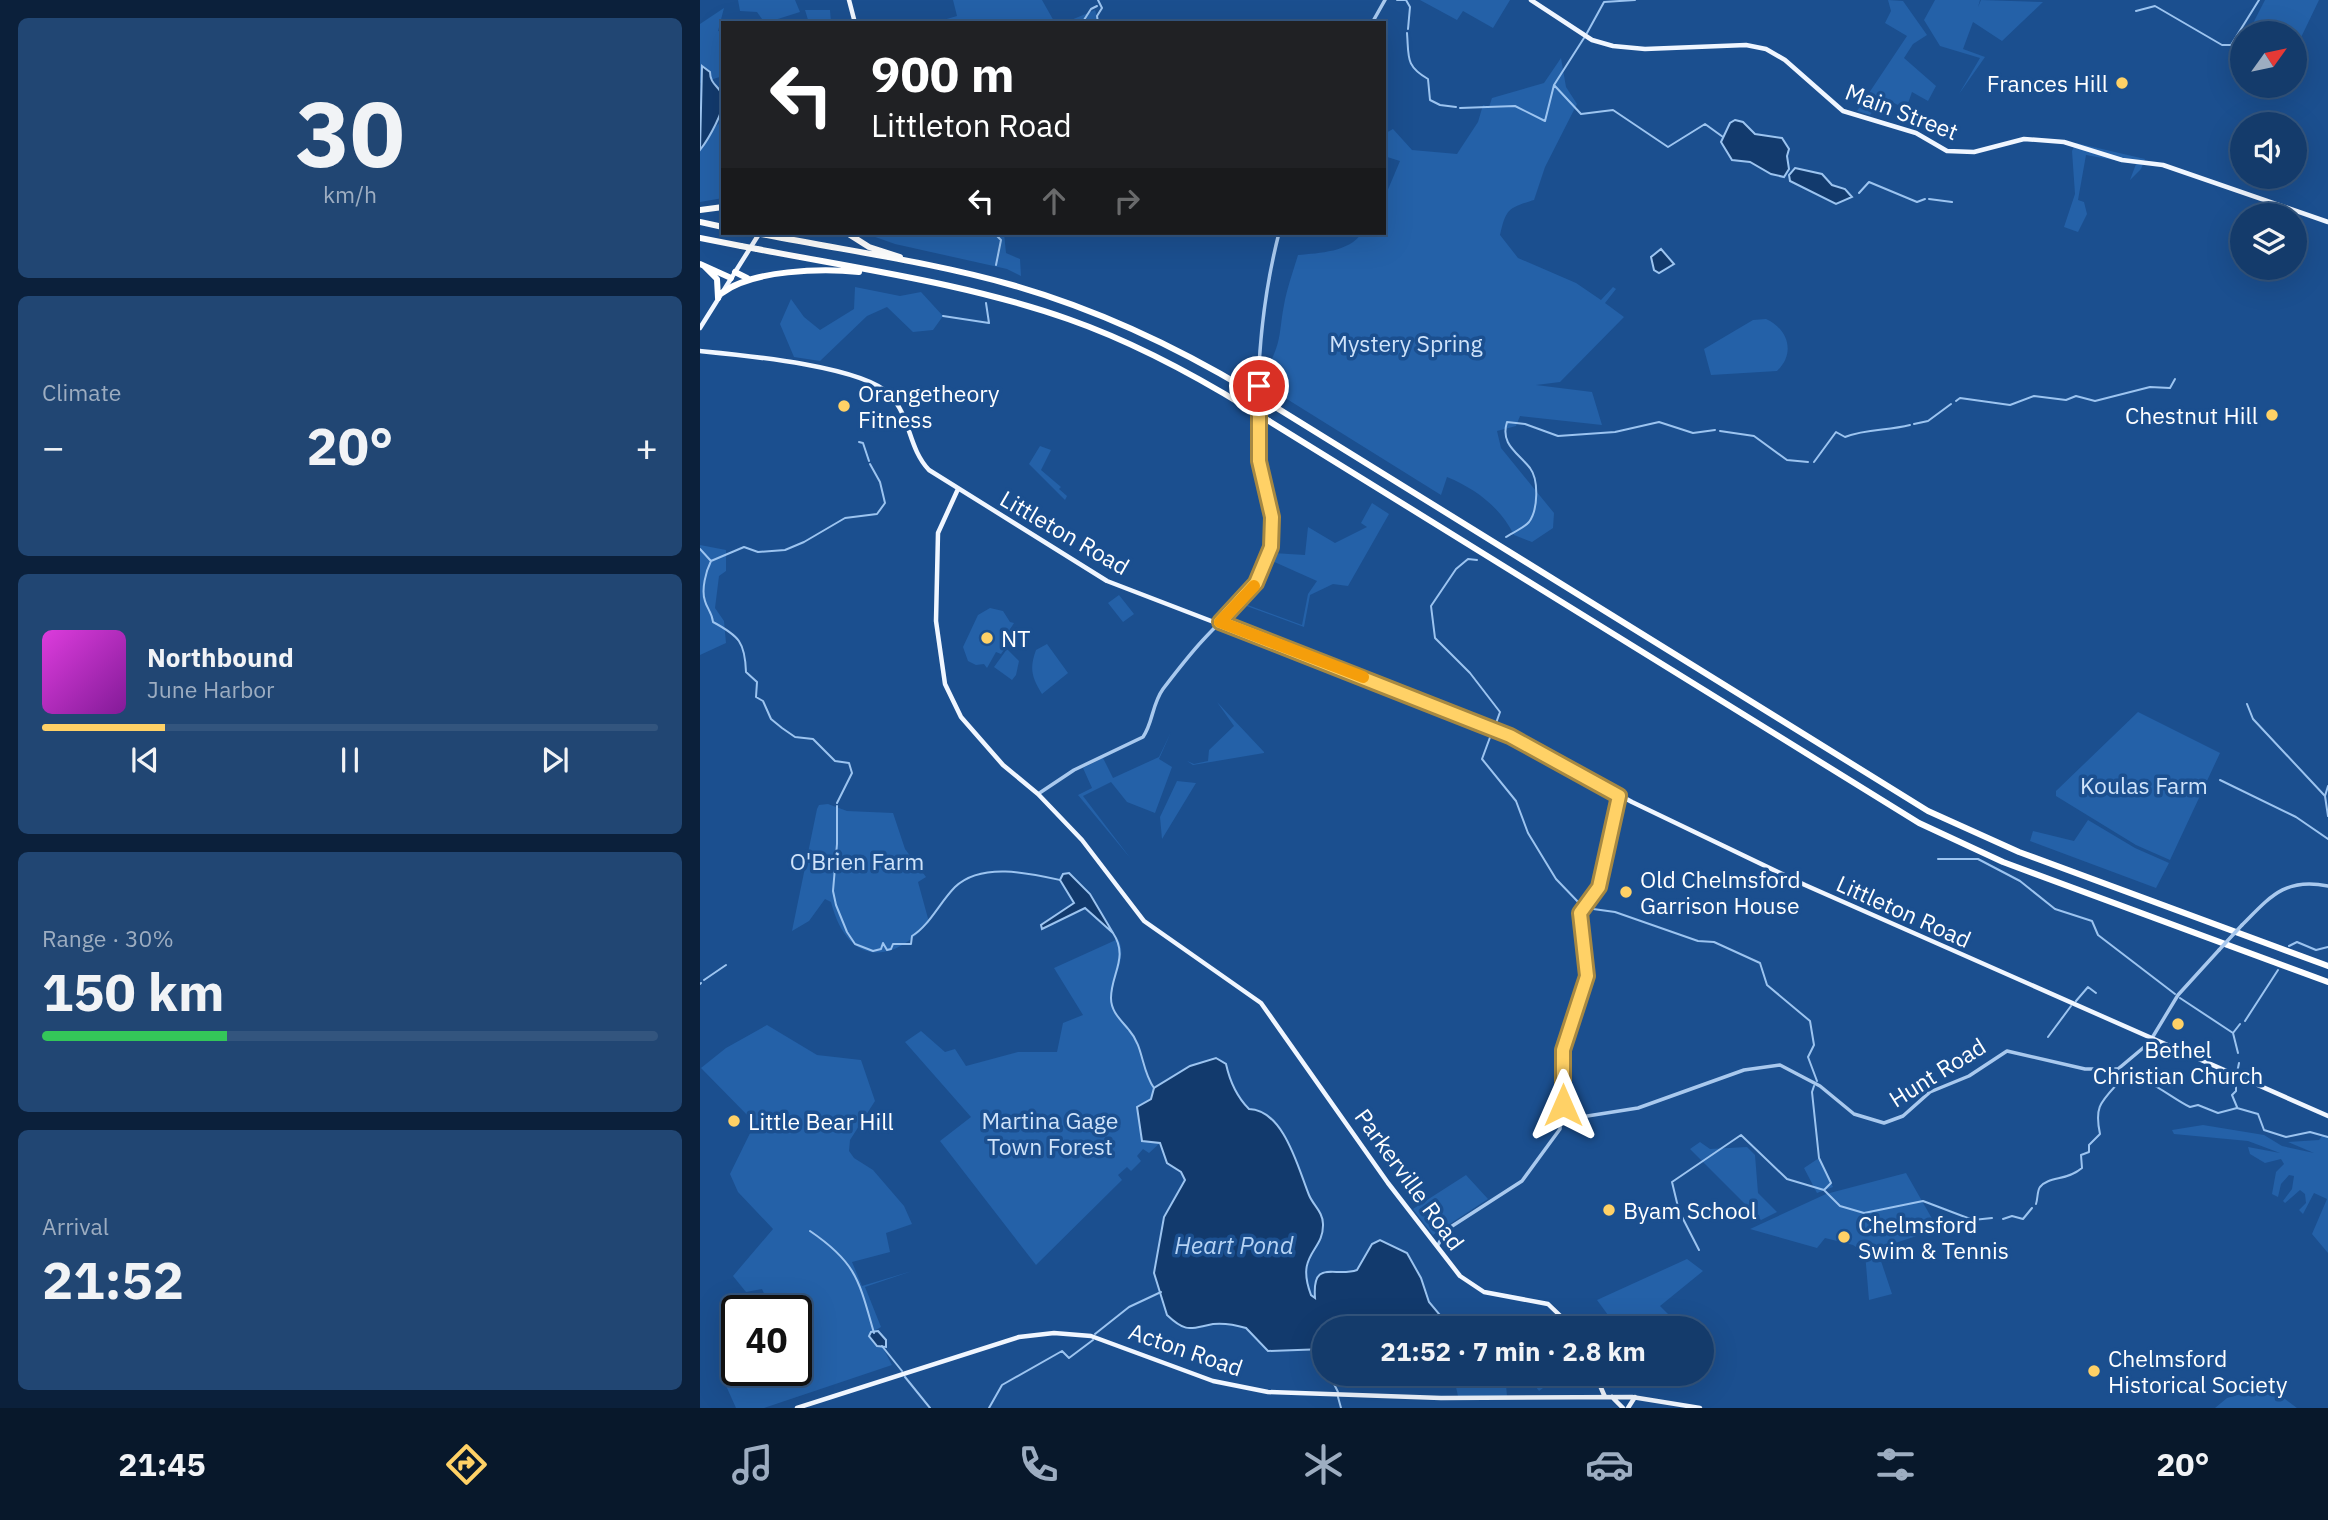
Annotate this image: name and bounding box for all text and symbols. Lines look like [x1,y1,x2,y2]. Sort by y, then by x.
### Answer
north arrow [2230,21,2306,98]
map controls [2230,21,2307,280]
text: 900 m [871,42,1015,105]
icon: left [756,49,847,140]
place label: Frances Hill [1987,68,2108,98]
text: 30 [295,74,405,192]
marker: Frances Hill [2114,75,2130,91]
street label: Main Street [1841,76,1963,146]
text: Littleton Road [871,104,1072,146]
button: sound [2230,112,2307,189]
text: km/h [323,179,377,209]
icon: left [962,182,1000,220]
icon: ahead [1035,182,1073,220]
icon: right [1108,182,1146,220]
button: layers [2230,203,2307,280]
park label: Mystery Spring [1329,328,1483,358]
pin [1229,356,1289,416]
icon: arrive [1240,367,1278,405]
text: Climate [42,377,121,407]
place label: Orangetheory Fitness [858,378,1000,434]
marker: Orangetheory Fitness [836,398,852,414]
place label: Chestnut Hill [2125,400,2258,430]
marker: Chestnut Hill [2264,407,2280,423]
text: 20° [307,412,393,479]
text: − [42,422,65,471]
text: + [635,422,658,471]
street label: Littleton Road [995,483,1135,581]
place label: NT [1001,623,1030,653]
marker: NT [979,630,995,646]
text: Northbound [147,640,294,674]
text: June Harbor [147,674,275,704]
icon: previous [126,741,164,779]
icon: pause [331,741,369,779]
icon: next [536,741,574,779]
park label: Koulas Farm [2080,770,2208,800]
park label: O'Brien Farm [790,846,924,876]
place label: Old Chelmsford Garrison House [1640,864,1801,920]
street label: Littleton Road [1832,868,1976,954]
marker: Old Chelmsford Garrison House [1618,884,1634,900]
text: Range · 30% [42,923,174,953]
text: 150 km [42,958,224,1025]
marker: Bethel Christian Church [2170,1016,2186,1032]
street label: Hunt Road [1883,1030,1991,1114]
place label: Bethel Christian Church [2093,1034,2263,1090]
position arrow [1526,1068,1600,1142]
street label: Parkerville Road [1349,1102,1471,1256]
park label: Martina Gage Town Forest [982,1105,1119,1161]
place label: Little Bear Hill [748,1106,894,1136]
marker: Little Bear Hill [726,1113,742,1129]
place label: Byam School [1623,1195,1757,1225]
marker: Byam School [1601,1202,1617,1218]
place label: Chelmsford Swim & Tennis [1858,1209,2009,1265]
text: Arrival [42,1211,109,1241]
water label: Heart Pond [1174,1229,1294,1261]
marker: Chelmsford Swim & Tennis [1836,1229,1852,1245]
text: 21:52 [42,1246,184,1313]
speed limit sign: 40 [721,1295,812,1386]
street label: Acton Road [1125,1316,1247,1382]
text: 21:52 · 7 min · 2.8 km [1380,1334,1646,1368]
place label: Chelmsford Historical Society [2108,1343,2288,1399]
marker: Chelmsford Historical Society [2086,1363,2102,1379]
icon: directions [442,1440,491,1489]
icon: music [728,1440,777,1489]
icon: phone [1014,1440,1063,1489]
icon: climate [1299,1440,1348,1489]
icon: car [1585,1440,1634,1489]
icon: filters [1871,1440,1920,1489]
text: 21:45 [118,1443,206,1485]
text: 20° [2156,1443,2210,1485]

